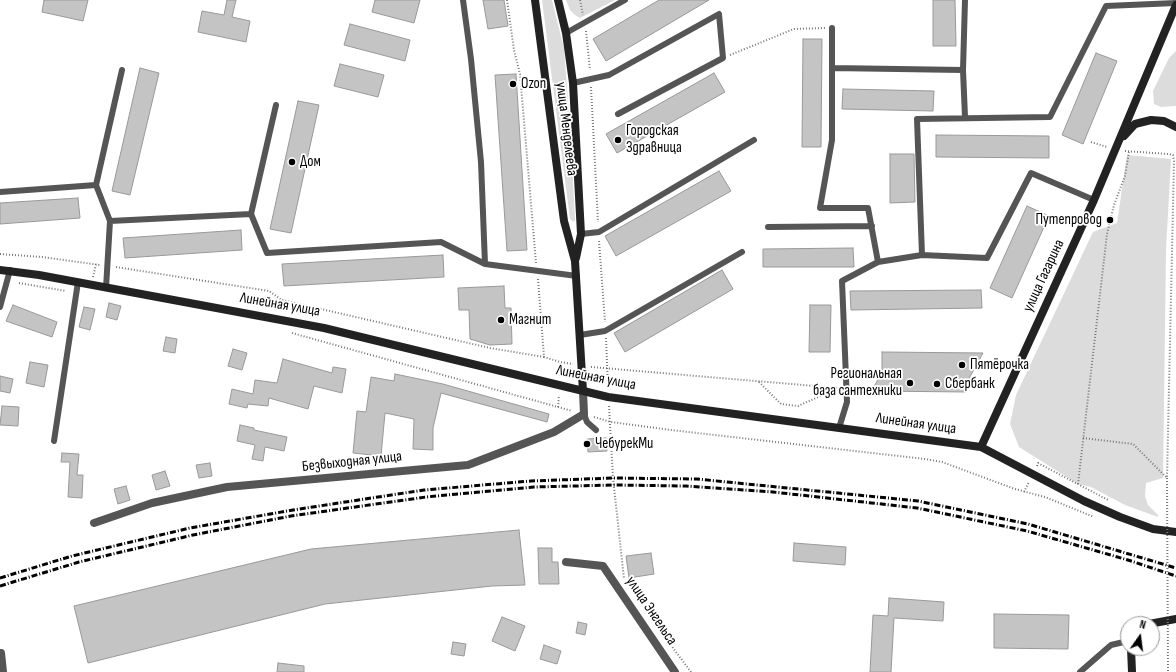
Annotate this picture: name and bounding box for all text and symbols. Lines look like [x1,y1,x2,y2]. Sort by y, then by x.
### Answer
place label: Ozon [521,75,546,93]
marker: Ozon [508,79,518,89]
street label: улица Менделеева [551,81,581,177]
place label: Городская Здравница [626,122,682,157]
marker: Городская Здравница [613,135,623,145]
place label: Дом [300,153,321,171]
marker: Дом [287,157,297,167]
place label: Путепровод [1035,211,1102,229]
marker: Путепровод [1105,215,1115,225]
street label: улица Гагарина [1019,237,1069,315]
street label: Линейная улица [239,289,321,321]
place label: Магнит [509,311,551,329]
marker: Магнит [496,315,506,325]
place label: Пятёрочка [970,356,1029,374]
marker: Пятёрочка [957,360,967,370]
street label: Линейная улица [555,361,637,395]
place label: Региональная база сантехники [813,365,902,400]
place label: Сбербанк [945,375,995,393]
marker: Региональная база сантехники [905,378,915,388]
marker: Сбербанк [932,379,942,389]
street label: Линейная улица [875,409,957,439]
place label: ЧебурекМи [595,435,653,453]
marker: ЧебурекМи [582,439,592,449]
street label: Безвыходная улица [301,448,403,476]
street label: улица Энгельса [621,573,681,649]
north arrow [1120,616,1160,656]
text: N [1138,618,1147,632]

